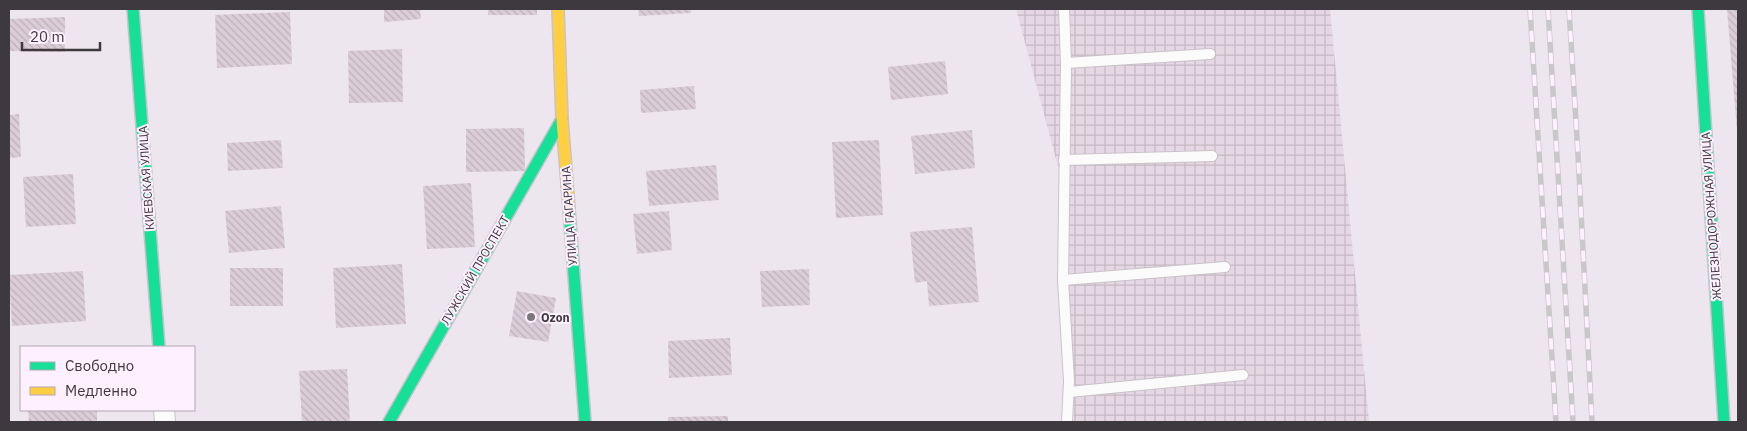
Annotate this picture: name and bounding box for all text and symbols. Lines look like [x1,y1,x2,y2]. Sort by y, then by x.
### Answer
scale bar [22,20,100,52]
text: 20 m [30,27,65,46]
street label: КИЕВСКАЯ УЛИЦА [135,125,157,231]
street label: ЖЕЛЕЗНОДОРОЖНАЯ УЛИЦА [1698,131,1724,300]
street label: УЛИЦА ГАГАРИНА [558,165,580,266]
street label: ЛУЖСКИЙ ПРОСПЕКТ [438,213,512,327]
place label: Ozon [541,310,570,325]
marker: Ozon [525,311,537,323]
legend [20,346,195,411]
text: Свободно [65,356,134,375]
text: Медленно [65,381,137,400]

